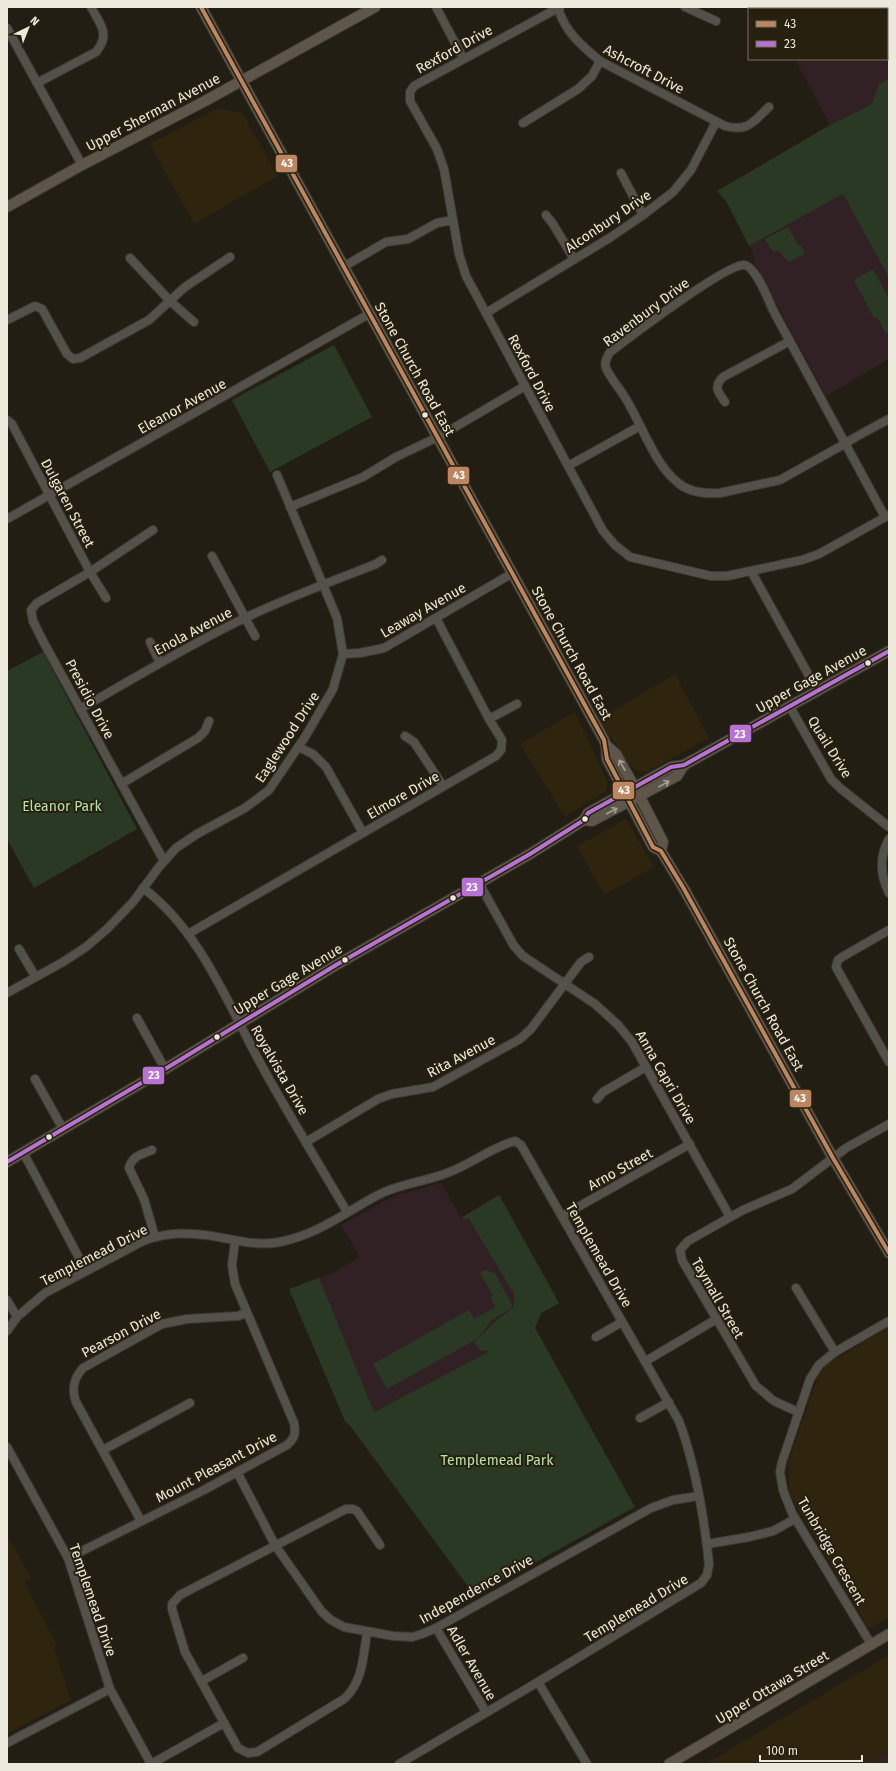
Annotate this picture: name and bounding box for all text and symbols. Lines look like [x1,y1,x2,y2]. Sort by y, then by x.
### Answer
north arrow [8,8,48,48]
legend [748,8,888,60]
text: N [27,14,42,28]
text: 43 [784,17,796,31]
street label: Rexford Drive [413,21,496,78]
text: 23 [784,37,796,51]
street label: Ashcroft Drive [601,41,687,98]
street label: Upper Sherman Avenue [83,70,223,155]
line badge: 43 [275,154,298,173]
text: 43 [281,157,293,170]
street label: Alconbury Drive [562,186,655,256]
street label: Ravenbury Drive [600,274,693,350]
street label: Stone Church Road East [371,299,459,440]
street label: Rexford Drive [504,332,559,415]
street label: Eleanor Avenue [135,375,229,438]
unlabelled marker [420,410,430,420]
street label: Dulgaren Street [37,456,99,552]
line badge: 43 [447,466,470,485]
text: 43 [453,469,465,482]
street label: Leaway Avenue [377,579,469,642]
street label: Stone Church Road East [528,583,616,724]
street label: Enola Avenue [151,604,235,659]
street label: Upper Gage Avenue [753,642,870,717]
street label: Presidio Drive [61,656,118,742]
unlabelled marker [863,658,873,668]
street label: Eaglewood Drive [252,689,323,786]
street label: Quail Drive [804,713,855,781]
line badge: 23 [729,724,752,743]
text: 23 [734,728,746,741]
one-way arrow [618,759,625,771]
street label: Elmore Drive [364,768,442,823]
one-way arrow [658,779,670,787]
line badge: 43 [612,781,635,800]
text: 43 [618,784,630,797]
park label: Eleanor Park [22,798,103,815]
one-way arrow [606,807,618,814]
unlabelled marker [580,814,590,824]
line badge: 23 [461,877,484,897]
text: 23 [466,881,478,894]
unlabelled marker [448,893,458,903]
street label: Stone Church Road East [720,934,808,1075]
street label: Upper Gage Avenue [231,940,346,1019]
unlabelled marker [340,955,350,965]
street label: Royalvista Drive [247,1022,312,1118]
street label: Anna Capri Drive [632,1027,699,1127]
street label: Rita Avenue [424,1031,498,1082]
unlabelled marker [212,1032,222,1042]
line badge: 23 [142,1066,165,1085]
text: 23 [148,1069,160,1082]
line badge: 43 [789,1089,812,1108]
text: 43 [794,1092,806,1105]
unlabelled marker [44,1132,54,1142]
street label: Arno Street [585,1144,656,1194]
street label: Templemead Drive [562,1200,635,1311]
street label: Templemead Drive [38,1221,151,1290]
street label: Taymall Street [688,1255,748,1342]
street label: Pearson Drive [79,1305,164,1361]
street label: Mount Pleasant Drive [153,1428,280,1507]
park label: Templemead Park [441,1452,554,1469]
street label: Tunbridge Crescent [794,1494,870,1609]
street label: Templemead Drive [65,1542,120,1659]
street label: Independence Drive [416,1551,536,1628]
street label: Templemead Drive [581,1571,691,1646]
street label: Adler Avenue [443,1623,500,1704]
street label: Upper Ottawa Street [713,1646,833,1728]
scale bar [760,1737,862,1763]
text: 100 m [766,1744,798,1758]

